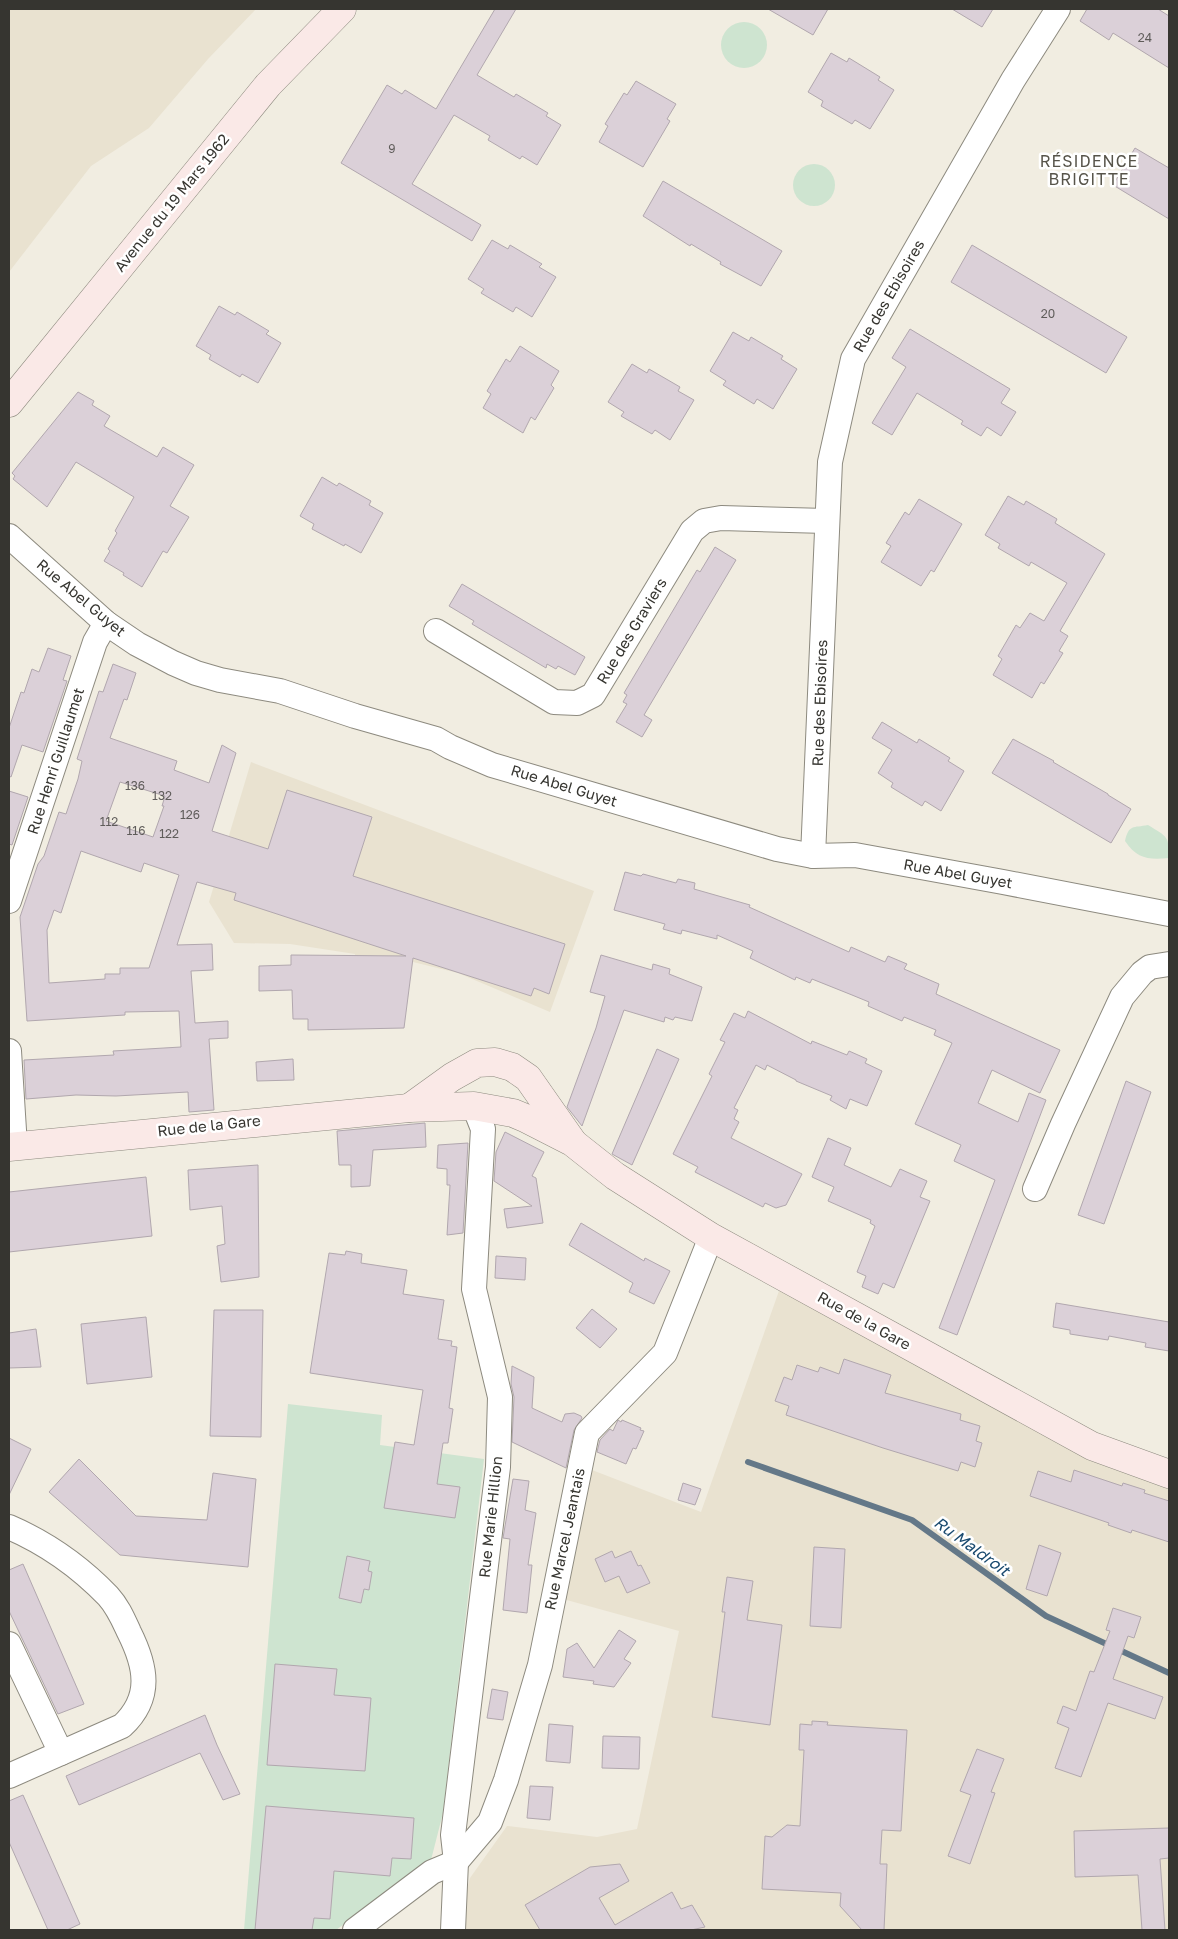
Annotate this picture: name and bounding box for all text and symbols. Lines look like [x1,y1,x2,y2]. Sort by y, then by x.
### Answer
house number: 24 [1138,30,1152,45]
street label: Avenue du 19 Mars 1962 [110,130,232,275]
house number: 9 [388,141,396,156]
district label: RÉSIDENCE BRIGITTE [1040,151,1138,189]
street label: Rue des Ebisoires [849,236,928,355]
house number: 20 [1041,306,1055,321]
street label: Rue Abel Guyet [34,555,130,640]
street label: Rue des Graviers [592,574,670,687]
street label: Rue des Ebisoires [808,639,830,767]
street label: Rue Henri Guillaumet [23,685,87,836]
street label: Rue Abel Guyet [509,760,620,810]
house number: 136 [125,778,145,793]
house number: 132 [152,788,172,803]
house number: 126 [180,807,200,822]
house number: 112 [100,814,118,829]
house number: 116 [127,823,145,838]
house number: 122 [159,826,179,841]
street label: Rue Abel Guyet [902,855,1014,891]
street label: Rue de la Gare [156,1111,262,1139]
street label: Rue de la Gare [815,1287,914,1353]
street label: Rue Marie Hillion [475,1455,505,1579]
street label: Rue Marcel Jeantais [540,1466,588,1612]
water label: Ru Maldroit [930,1512,1015,1581]

